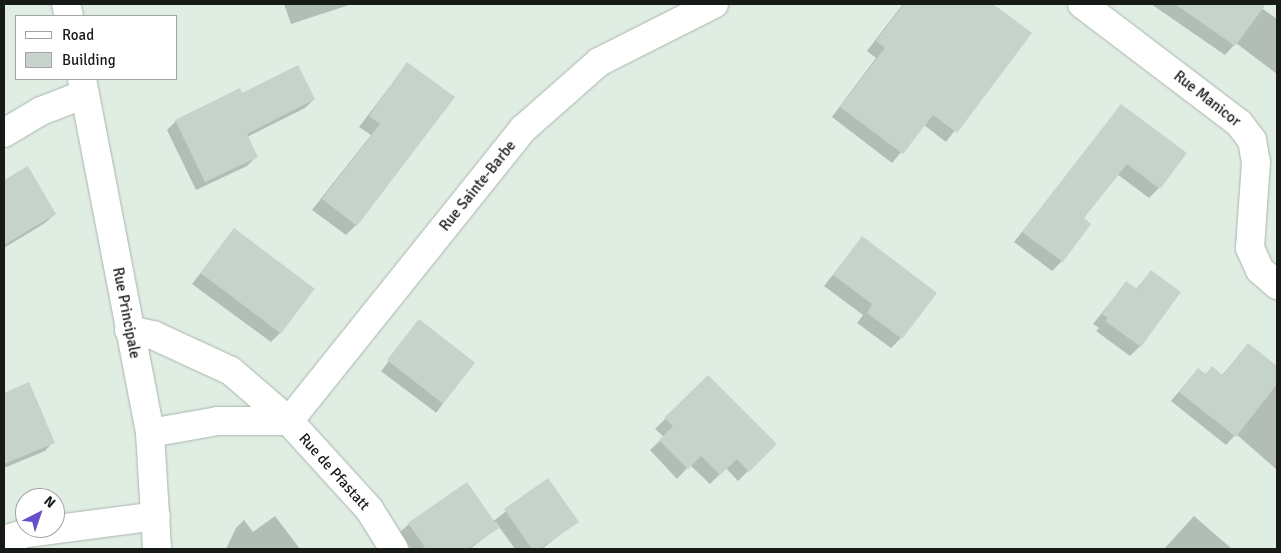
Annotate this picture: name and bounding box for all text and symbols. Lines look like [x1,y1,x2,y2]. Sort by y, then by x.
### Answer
legend [15,15,178,80]
text: Road [62,26,94,44]
text: Building [62,51,116,69]
street label: Rue Manicor [1170,67,1244,131]
street label: Rue Sainte-Barbe [436,137,520,235]
street label: Rue Principale [108,266,144,360]
street label: Rue de Pfastatt [295,430,373,514]
north arrow [15,488,65,538]
text: N [40,492,59,512]

